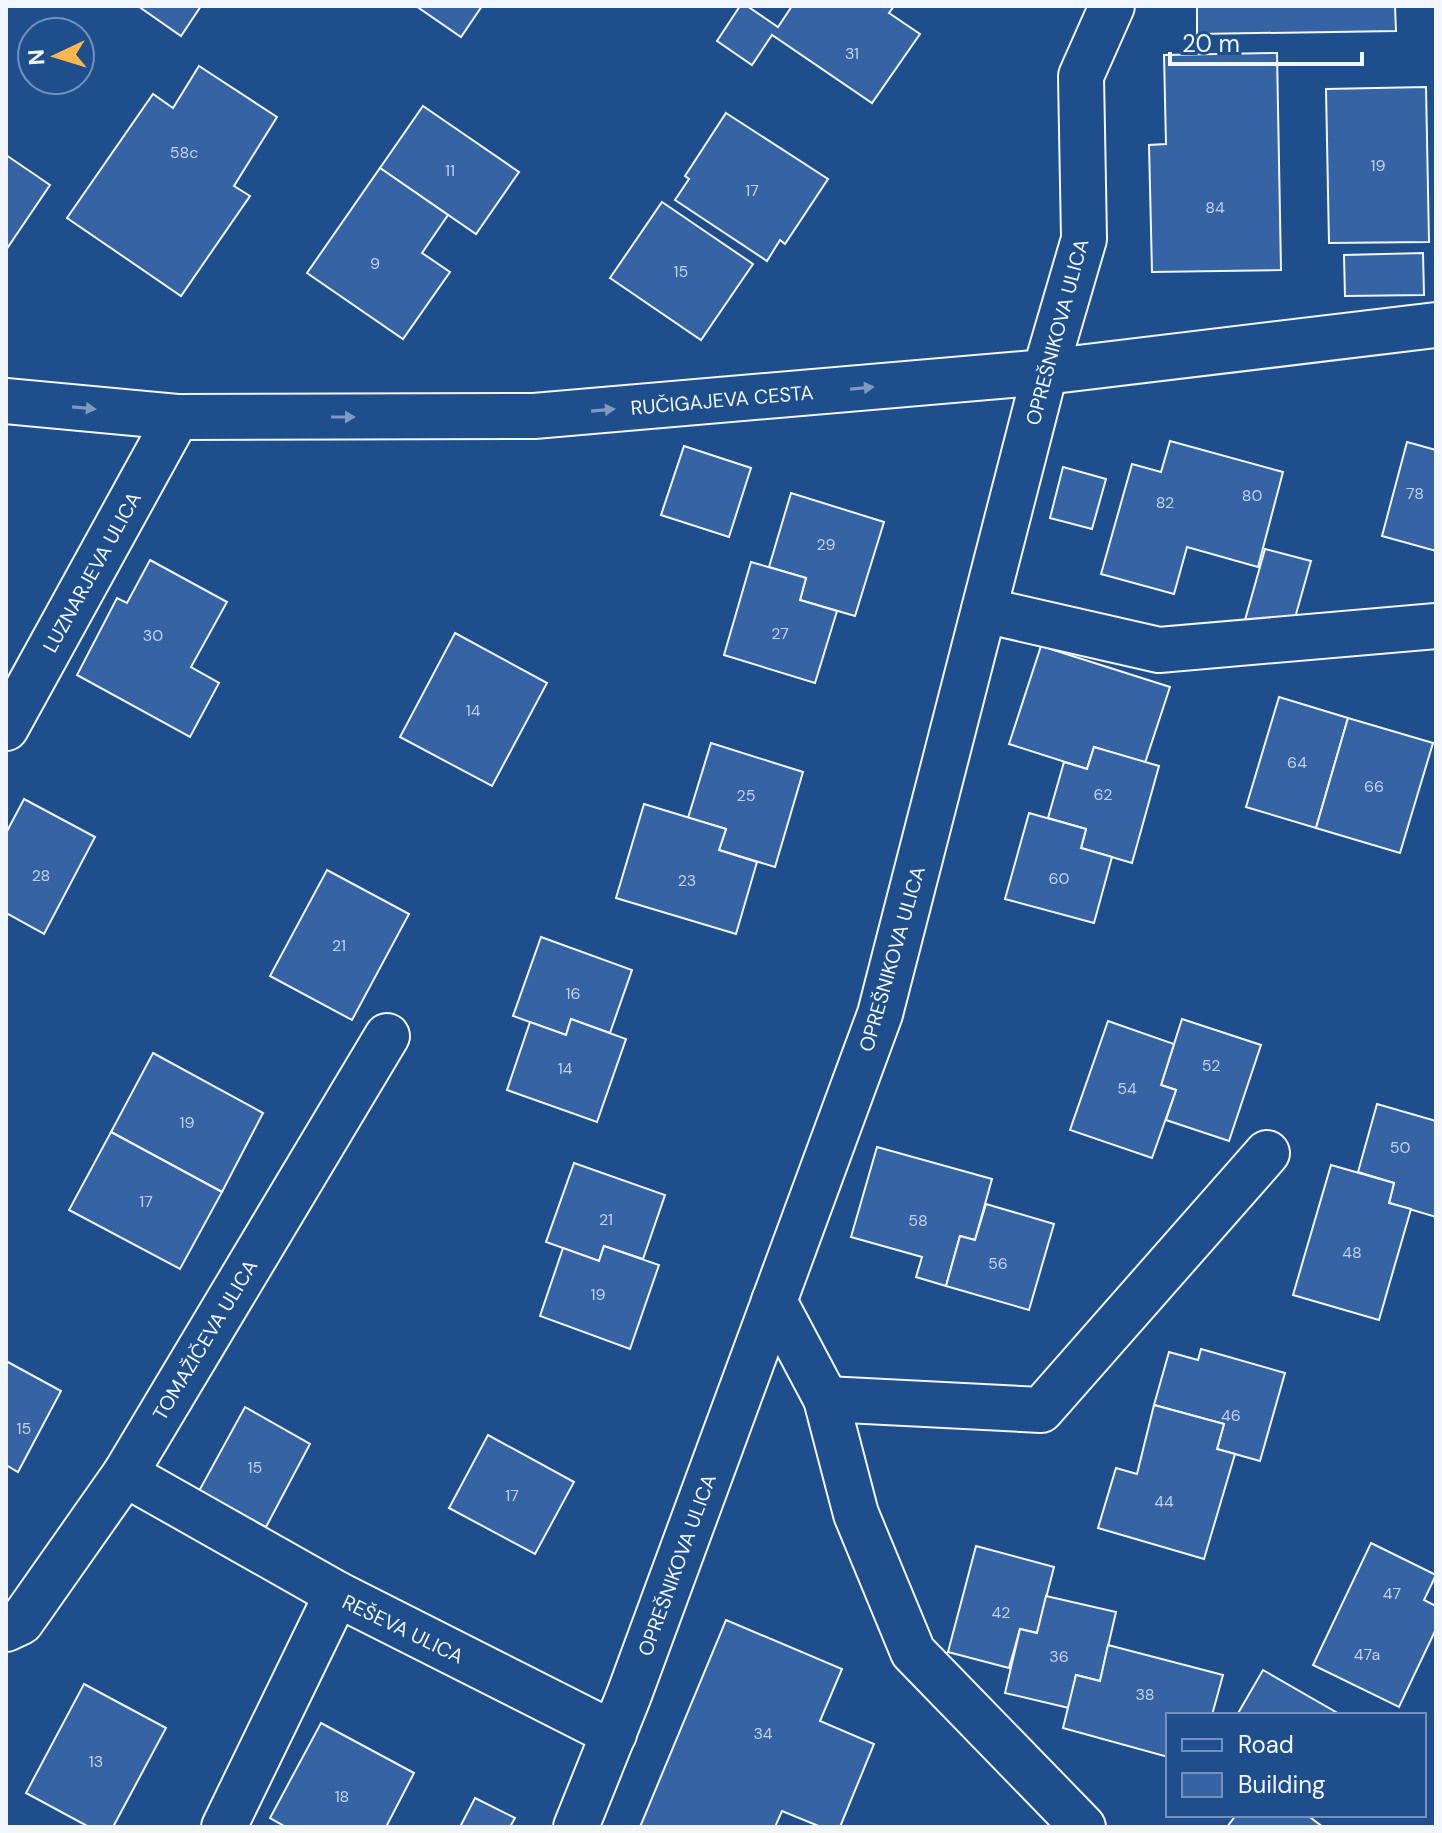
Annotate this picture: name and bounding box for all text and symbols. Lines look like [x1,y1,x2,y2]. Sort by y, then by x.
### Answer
north arrow [16,16,96,96]
scale bar [1170,16,1362,66]
text: 20 m [1182,28,1240,59]
house number: 31 [845,43,859,64]
text: N [22,48,52,66]
house number: 58c [170,142,198,163]
house number: 19 [1370,155,1386,176]
house number: 11 [445,160,455,181]
house number: 17 [745,180,759,201]
house number: 84 [1205,197,1225,218]
street label: OPREŠNIKOVA ULICA [1020,236,1094,428]
house number: 9 [370,253,380,274]
house number: 15 [674,261,688,282]
street label: RUČIGAJEVA CESTA [629,379,815,421]
one-way arrow [850,381,875,394]
one-way arrow [72,402,97,415]
one-way arrow [591,404,616,417]
one-way arrow [331,411,356,423]
house number: 78 [1406,483,1424,504]
house number: 80 [1242,485,1262,506]
street label: LUZNARJEVA ULICA [37,487,147,657]
house number: 82 [1156,492,1174,513]
house number: 29 [816,534,836,555]
house number: 27 [771,623,789,644]
house number: 30 [143,625,163,646]
house number: 14 [466,700,481,721]
house number: 64 [1287,752,1307,773]
house number: 66 [1364,776,1384,797]
house number: 62 [1094,784,1112,805]
house number: 25 [737,785,755,806]
street label: OPREŠNIKOVA ULICA [853,863,931,1055]
house number: 28 [32,865,50,886]
house number: 60 [1049,868,1070,889]
house number: 23 [678,870,696,891]
house number: 21 [332,935,346,956]
house number: 16 [565,983,581,1004]
house number: 52 [1202,1055,1220,1076]
house number: 14 [558,1058,573,1079]
house number: 54 [1117,1078,1137,1099]
house number: 19 [179,1112,195,1133]
house number: 50 [1390,1137,1410,1158]
house number: 17 [139,1191,153,1212]
house number: 21 [599,1209,613,1230]
house number: 58 [908,1210,928,1231]
house number: 48 [1342,1242,1362,1263]
house number: 56 [988,1253,1008,1274]
street label: TOMAŽIČEVA ULICA [147,1255,263,1425]
house number: 19 [590,1284,606,1305]
house number: 46 [1221,1405,1241,1426]
house number: 15 [17,1418,31,1439]
house number: 15 [248,1457,262,1478]
street label: OPREŠNIKOVA ULICA [632,1470,722,1660]
house number: 17 [505,1485,519,1506]
house number: 44 [1154,1491,1174,1512]
house number: 47 [1383,1583,1401,1604]
street label: REŠEVA ULICA [338,1588,468,1670]
house number: 42 [992,1602,1010,1623]
house number: 47a [1354,1644,1380,1665]
house number: 36 [1049,1646,1069,1667]
house number: 38 [1135,1684,1155,1705]
legend [1166,1713,1426,1817]
house number: 34 [753,1723,773,1744]
text: Road [1238,1729,1294,1760]
house number: 13 [89,1751,103,1772]
text: Building [1238,1769,1325,1800]
house number: 18 [335,1786,349,1807]

